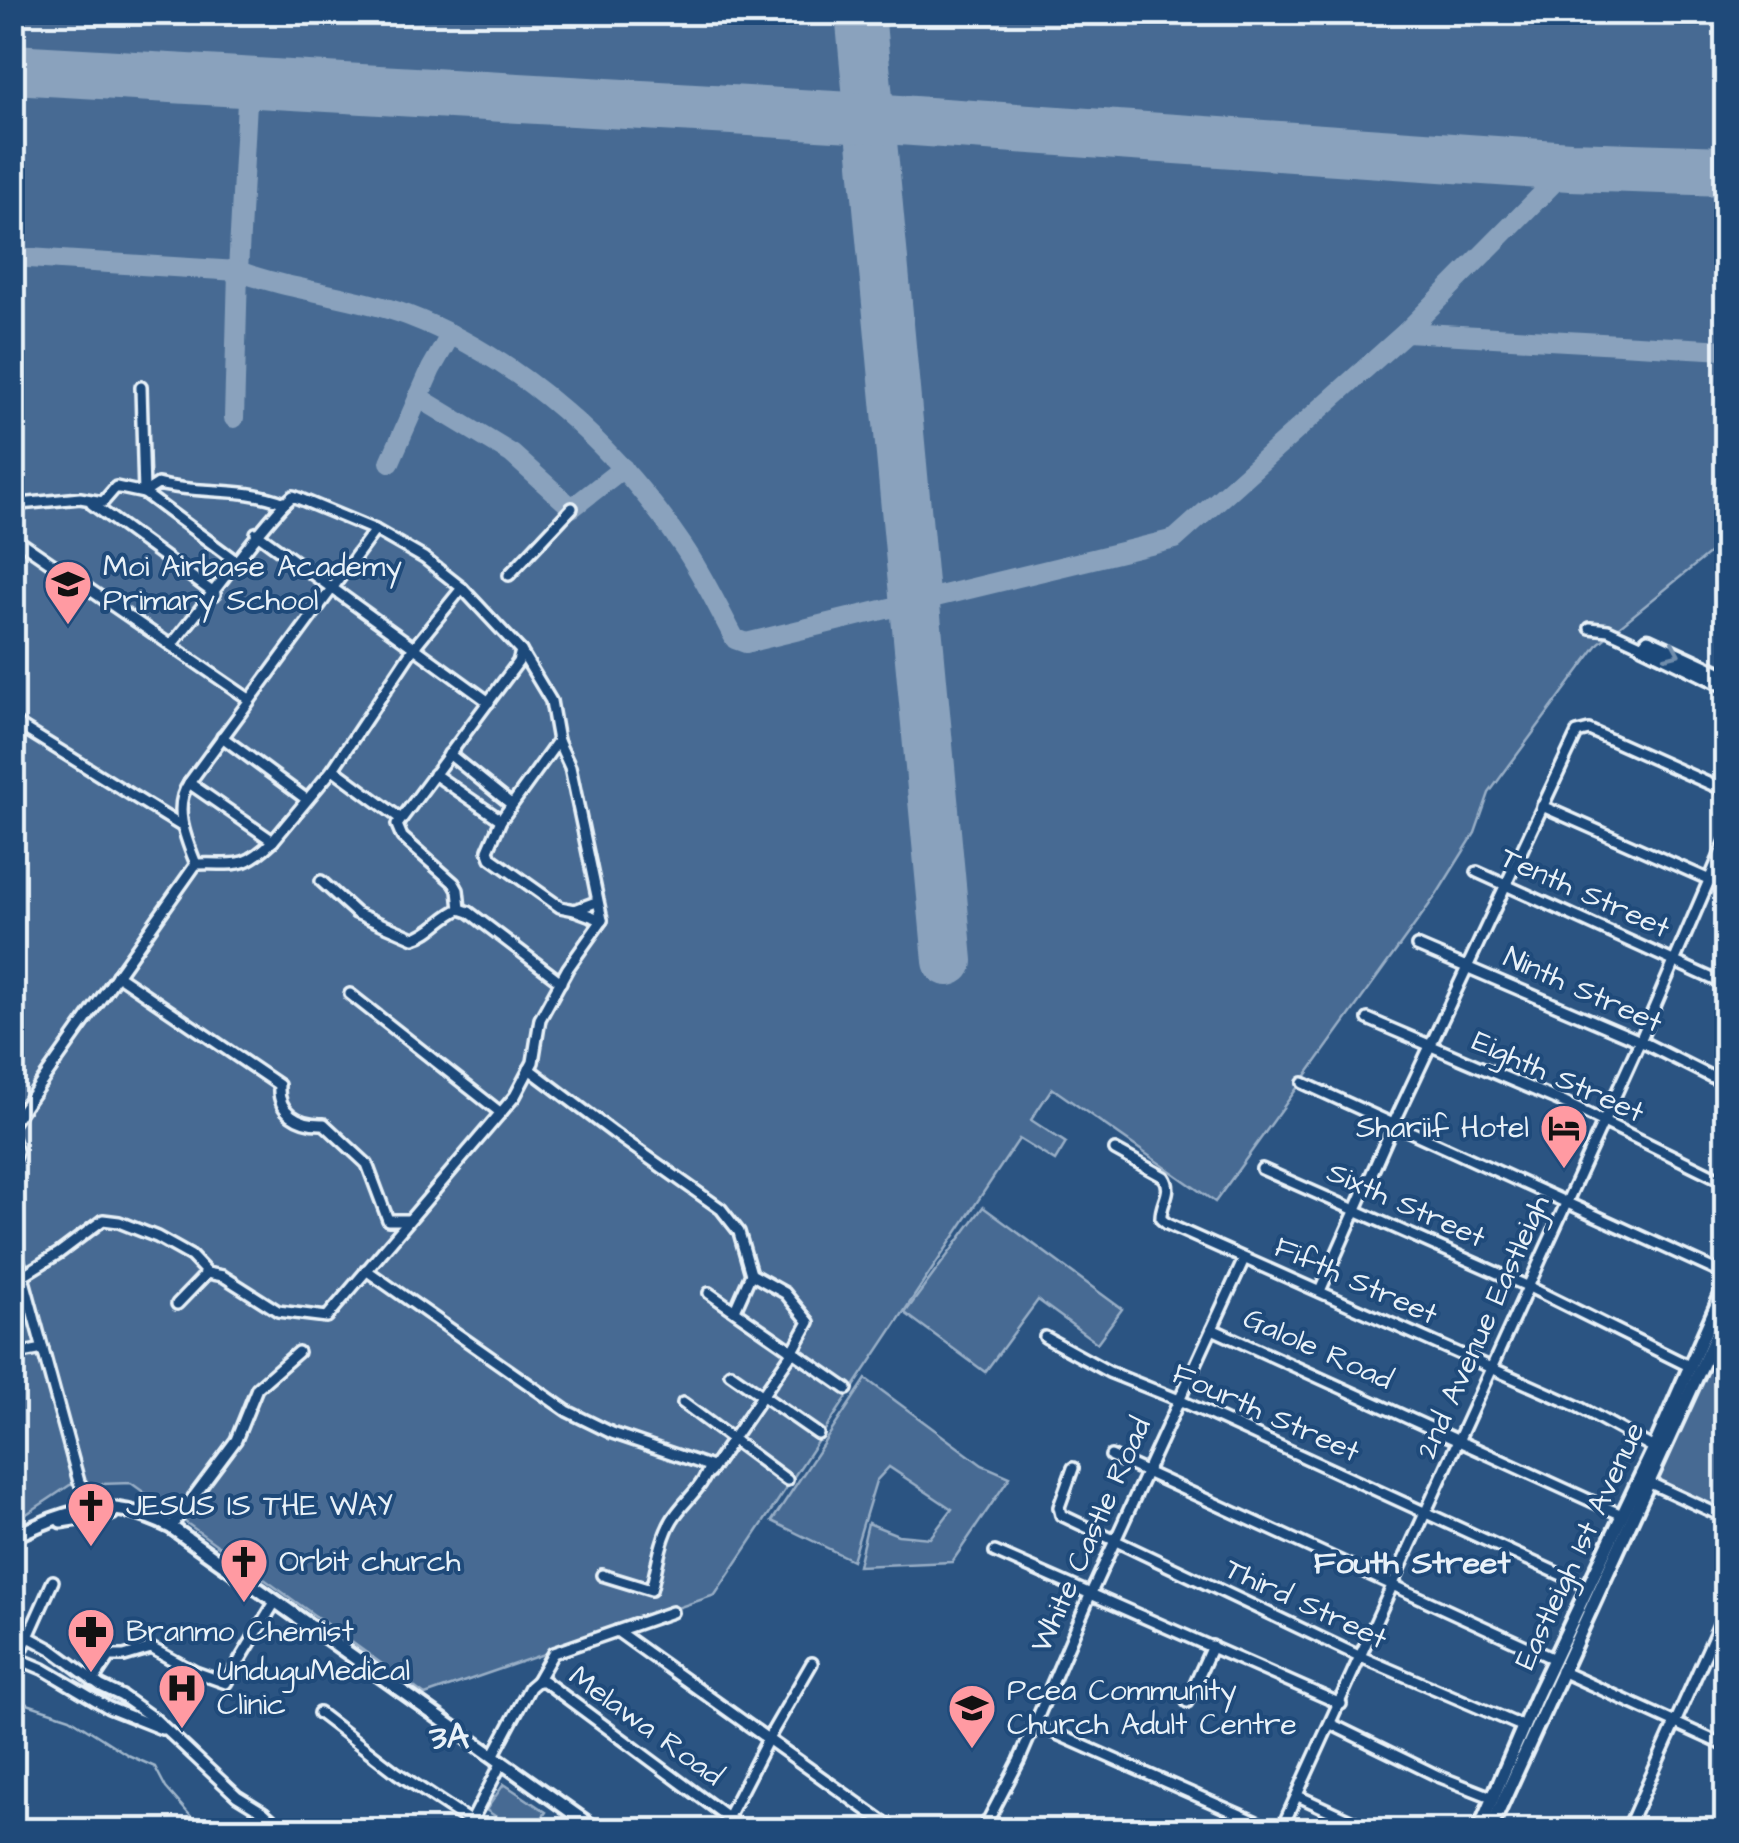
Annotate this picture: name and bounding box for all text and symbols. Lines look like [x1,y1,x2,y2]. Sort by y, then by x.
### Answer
place label: Moi Airbase Academy Primary School [103,546,402,623]
school or university icon: Moi Airbase Academy Primary School [42,558,94,626]
one-way arrow [1663,640,1681,660]
street label: Tenth Street [1494,837,1676,949]
street label: Ninth Street [1497,936,1669,1044]
street label: Eighth Street [1465,1020,1651,1135]
hotel icon: Shariif Hotel [1538,1102,1590,1170]
place label: Shariif Hotel [1356,1107,1529,1149]
street label: Sixth Street [1320,1151,1492,1259]
street label: 2nd Avenue Eastleigh [1406,1188,1561,1466]
street label: Fifth Street [1268,1226,1444,1336]
street label: Galole Road [1237,1297,1399,1401]
street label: Fourth Street [1166,1353,1366,1473]
street label: White Castle Road [1020,1411,1162,1659]
street label: Eastleigh 1st Avenue [1504,1415,1657,1677]
church icon: JESUS IS THE WAY [65,1480,117,1548]
place label: JESUS IS THE WAY [126,1485,393,1527]
church icon: Orbit church [218,1536,270,1604]
place label: Orbit church [279,1541,461,1583]
district label: Fouth Street [1314,1541,1511,1586]
street label: Third Street [1218,1548,1394,1660]
pharmacy icon: Branmo Chemist [65,1606,117,1674]
place label: Branmo Chemist [126,1611,354,1653]
place label: UnduguMedical Clinic [217,1650,410,1726]
street label: Melawa Road [560,1656,732,1796]
hospital icon: UnduguMedical Clinic [156,1662,208,1730]
place label: Pcea Community Church Adult Centre [1007,1670,1297,1746]
school or university icon: Pcea Community Church Adult Centre [946,1682,998,1750]
district label: 3A [428,1713,470,1762]

